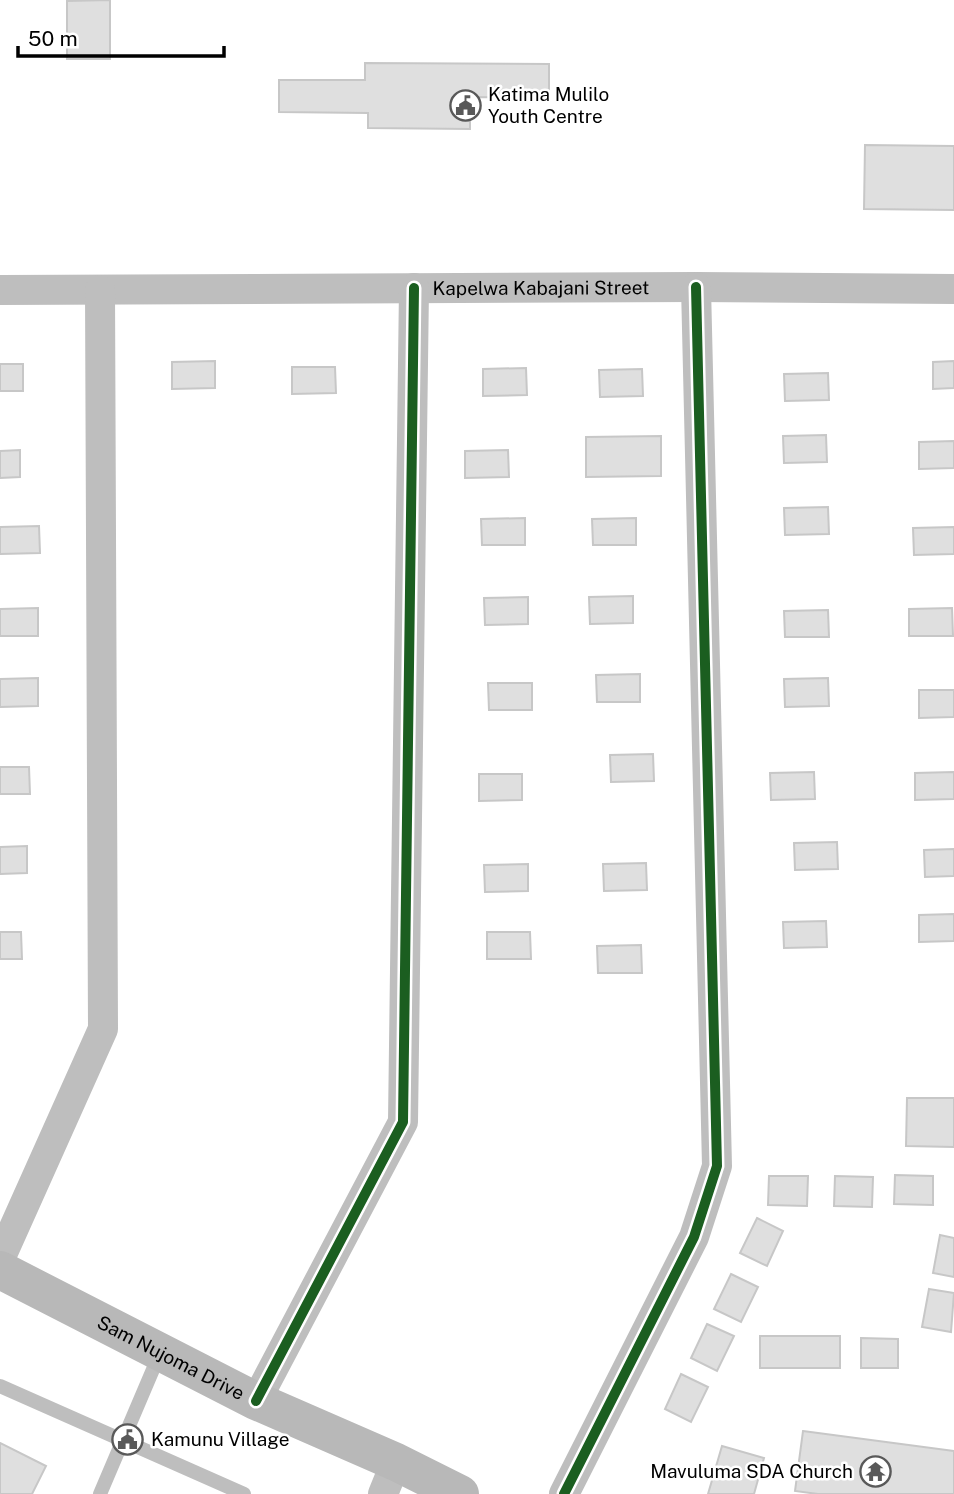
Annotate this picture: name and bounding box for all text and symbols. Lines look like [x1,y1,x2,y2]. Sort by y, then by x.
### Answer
scale bar [18,14,224,58]
text: 50 m [28,26,78,51]
place label: Katima Mulilo Youth Centre [488,83,609,127]
public building icon: Katima Mulilo Youth Centre [448,88,482,122]
street label: Kapelwa Kabajani Street [432,276,650,299]
street label: Sam Nujoma Drive [94,1311,248,1404]
public building icon: Kamunu Village [111,1422,145,1456]
place label: Kamunu Village [151,1428,290,1450]
temple icon: Mavuluma SDA Church [859,1454,893,1488]
place label: Mavuluma SDA Church [650,1460,853,1482]

